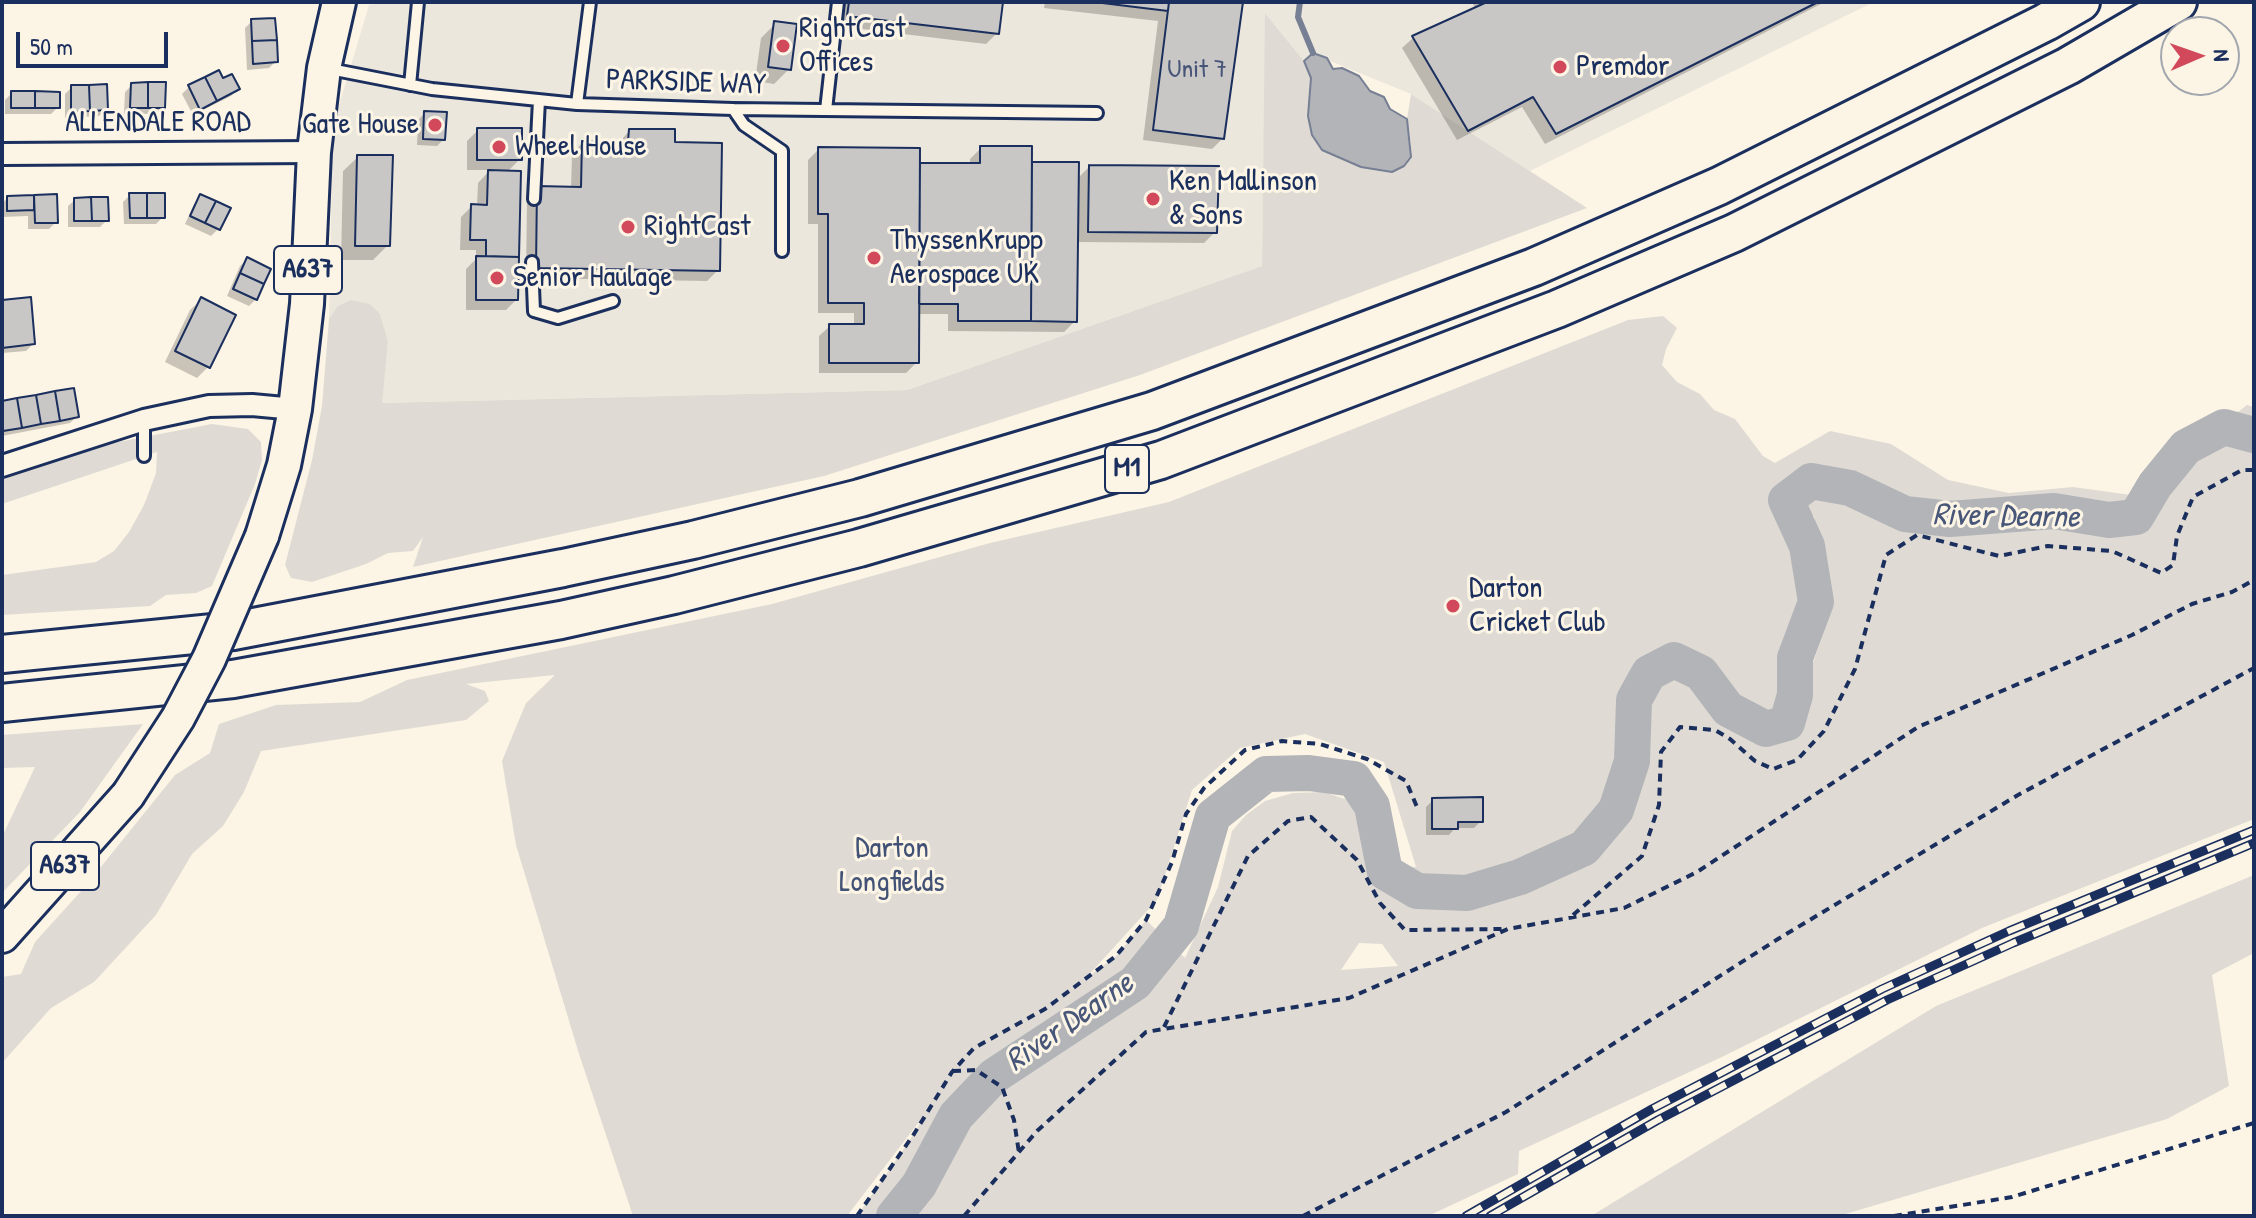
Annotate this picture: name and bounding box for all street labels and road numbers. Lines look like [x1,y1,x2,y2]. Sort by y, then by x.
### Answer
street label: PARKSIDE WAY [605,62,767,104]
street label: ALLENDALE ROAD [65,105,251,141]
road number: A637 [274,246,342,294]
road number: M1 [1105,445,1149,493]
road number: A637 [31,842,99,890]

